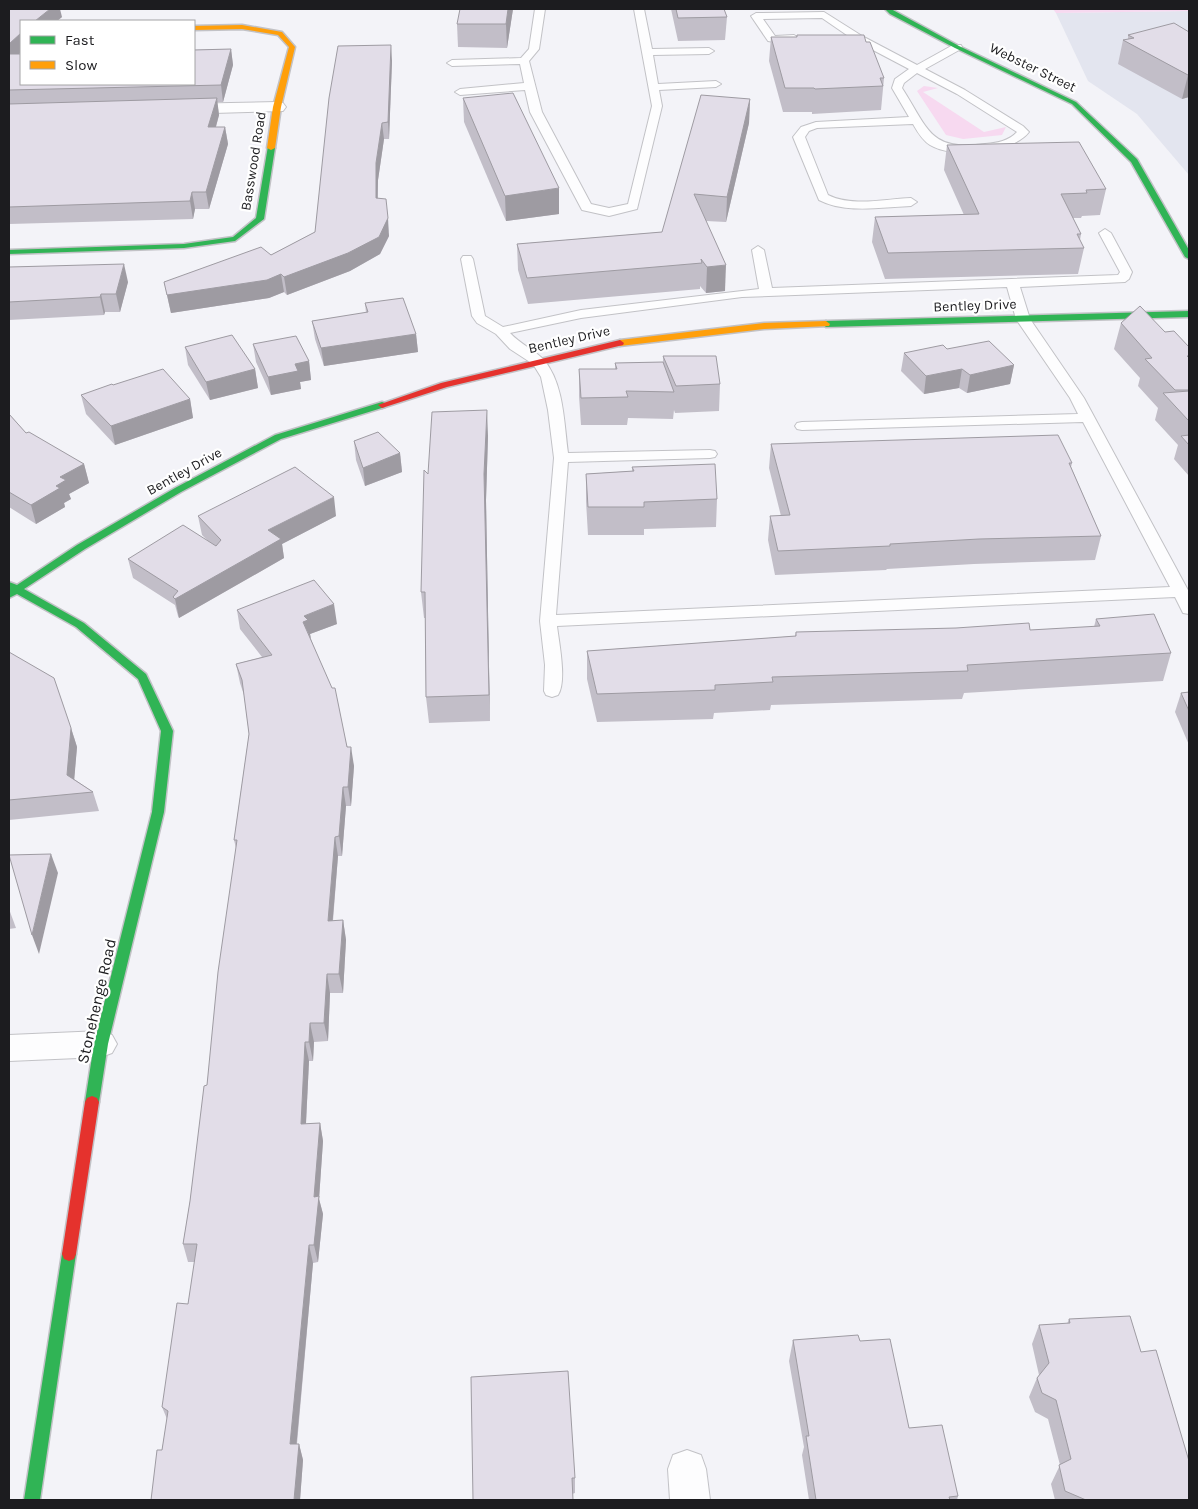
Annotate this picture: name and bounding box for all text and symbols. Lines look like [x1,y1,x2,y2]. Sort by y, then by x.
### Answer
legend [20,20,195,85]
text: Fast [65,31,95,49]
street label: Webster Street [987,39,1079,96]
text: Slow [65,56,97,74]
street label: Basswood Road [237,110,270,212]
street label: Bentley Drive [933,296,1017,315]
street label: Bentley Drive [527,322,612,357]
street label: Bentley Drive [144,444,225,499]
street label: Stonehenge Road [73,937,120,1065]

